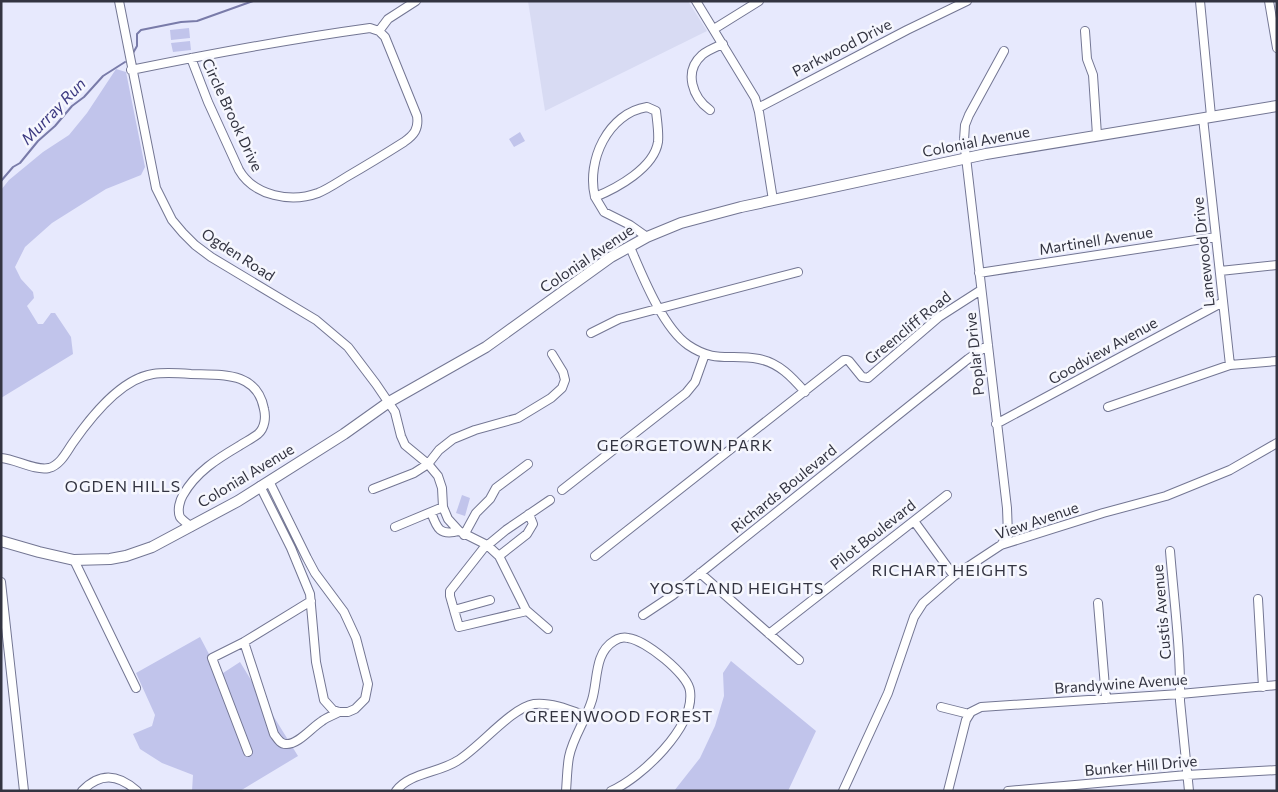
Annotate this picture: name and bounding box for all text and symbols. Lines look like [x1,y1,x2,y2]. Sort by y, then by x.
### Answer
street label: Parkwood Drive [789,14,894,80]
street label: Circle Brook Drive [199,55,267,174]
water label: Murray Run [16,73,89,148]
street label: Colonial Avenue [921,122,1031,160]
street label: Lanewood Drive [1188,196,1218,308]
street label: Colonial Avenue [536,220,637,296]
street label: Martinell Avenue [1038,222,1154,258]
street label: Ogden Road [199,224,278,284]
street label: Greencliff Road [861,287,954,367]
street label: Poplar Drive [961,311,987,397]
street label: Goodview Avenue [1045,313,1160,388]
district label: GEORGETOWN PARK [597,435,773,454]
street label: Colonial Avenue [194,439,297,511]
street label: Richards Boulevard [727,440,840,536]
district label: OGDEN HILLS [65,476,181,495]
street label: Pilot Boulevard [826,495,919,573]
street label: View Avenue [993,497,1081,543]
district label: RICHART HEIGHTS [871,560,1029,579]
street label: Custis Avenue [1148,564,1174,660]
district label: YOSTLAND HEIGHTS [650,578,824,597]
street label: Brandywine Avenue [1054,669,1188,697]
district label: GREENWOOD FOREST [525,706,713,725]
street label: Bunker Hill Drive [1084,751,1198,779]

